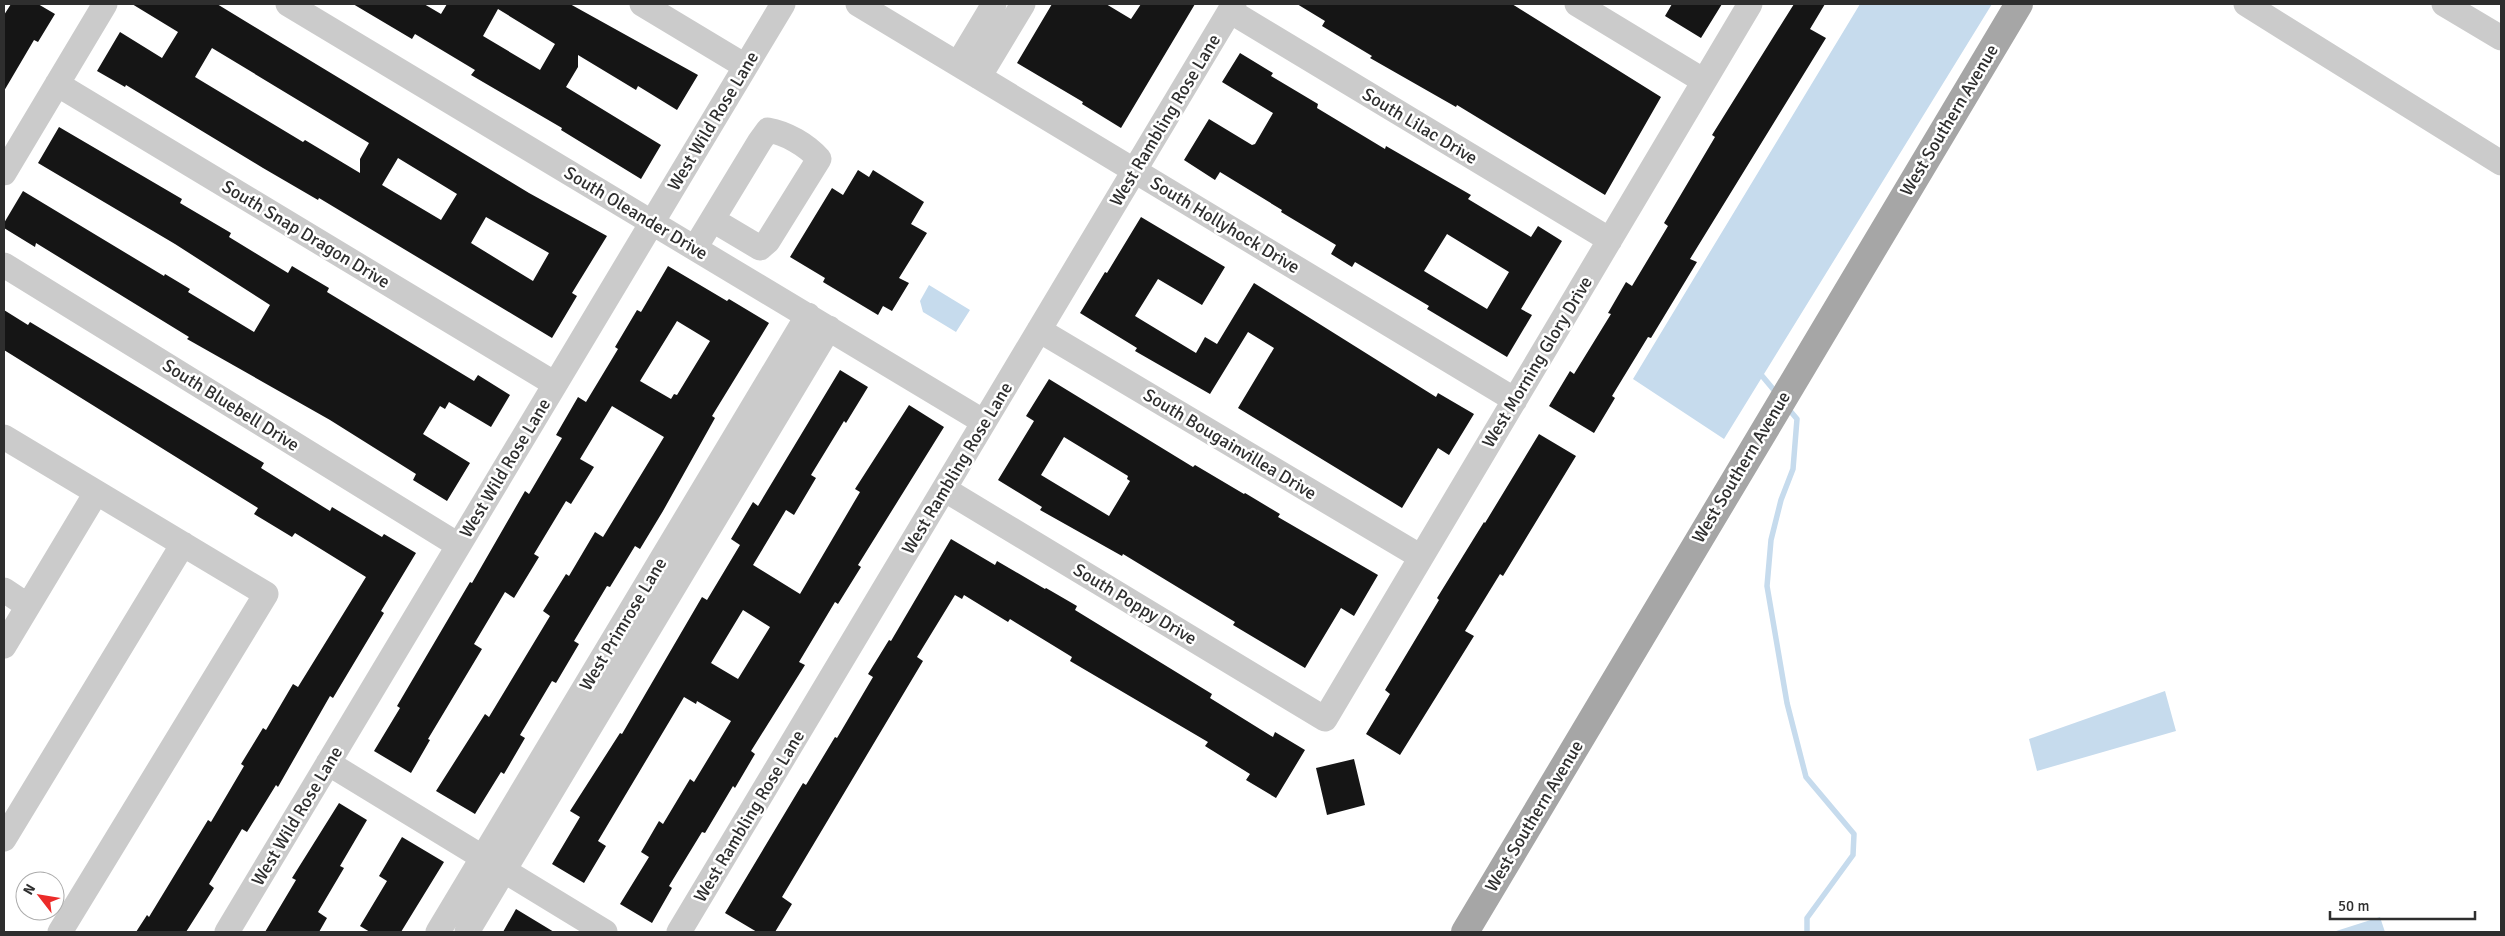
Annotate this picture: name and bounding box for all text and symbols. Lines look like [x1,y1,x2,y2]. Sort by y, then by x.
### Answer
street label: West Rambling Rose Lane [1105,30,1225,210]
street label: West Southern Avenue [1895,40,2003,200]
street label: West Wild Rose Lane [663,47,763,195]
street label: South Lilac Drive [1358,83,1482,169]
street label: South Oleander Drive [560,161,712,265]
street label: South Hollyhock Drive [1146,172,1304,278]
street label: South Snap Dragon Drive [218,175,394,293]
street label: West Morning Glory Drive [1477,272,1597,452]
street label: South Bluebell Drive [159,354,303,456]
street label: West Rambling Rose Lane [897,378,1017,558]
street label: South Bougainvillea Drive [1140,384,1320,504]
street label: West Southern Avenue [1687,387,1795,547]
street label: West Wild Rose Lane [455,394,555,542]
street label: West Primrose Lane [575,553,671,695]
street label: South Poppy Drive [1069,559,1201,649]
street label: West Rambling Rose Lane [689,726,809,906]
street label: West Southern Avenue [1480,736,1588,896]
street label: West Wild Rose Lane [247,742,347,890]
north arrow [15,871,65,921]
text: N [19,881,39,898]
scale bar [2330,888,2475,920]
text: 50 m [2338,897,2369,915]

